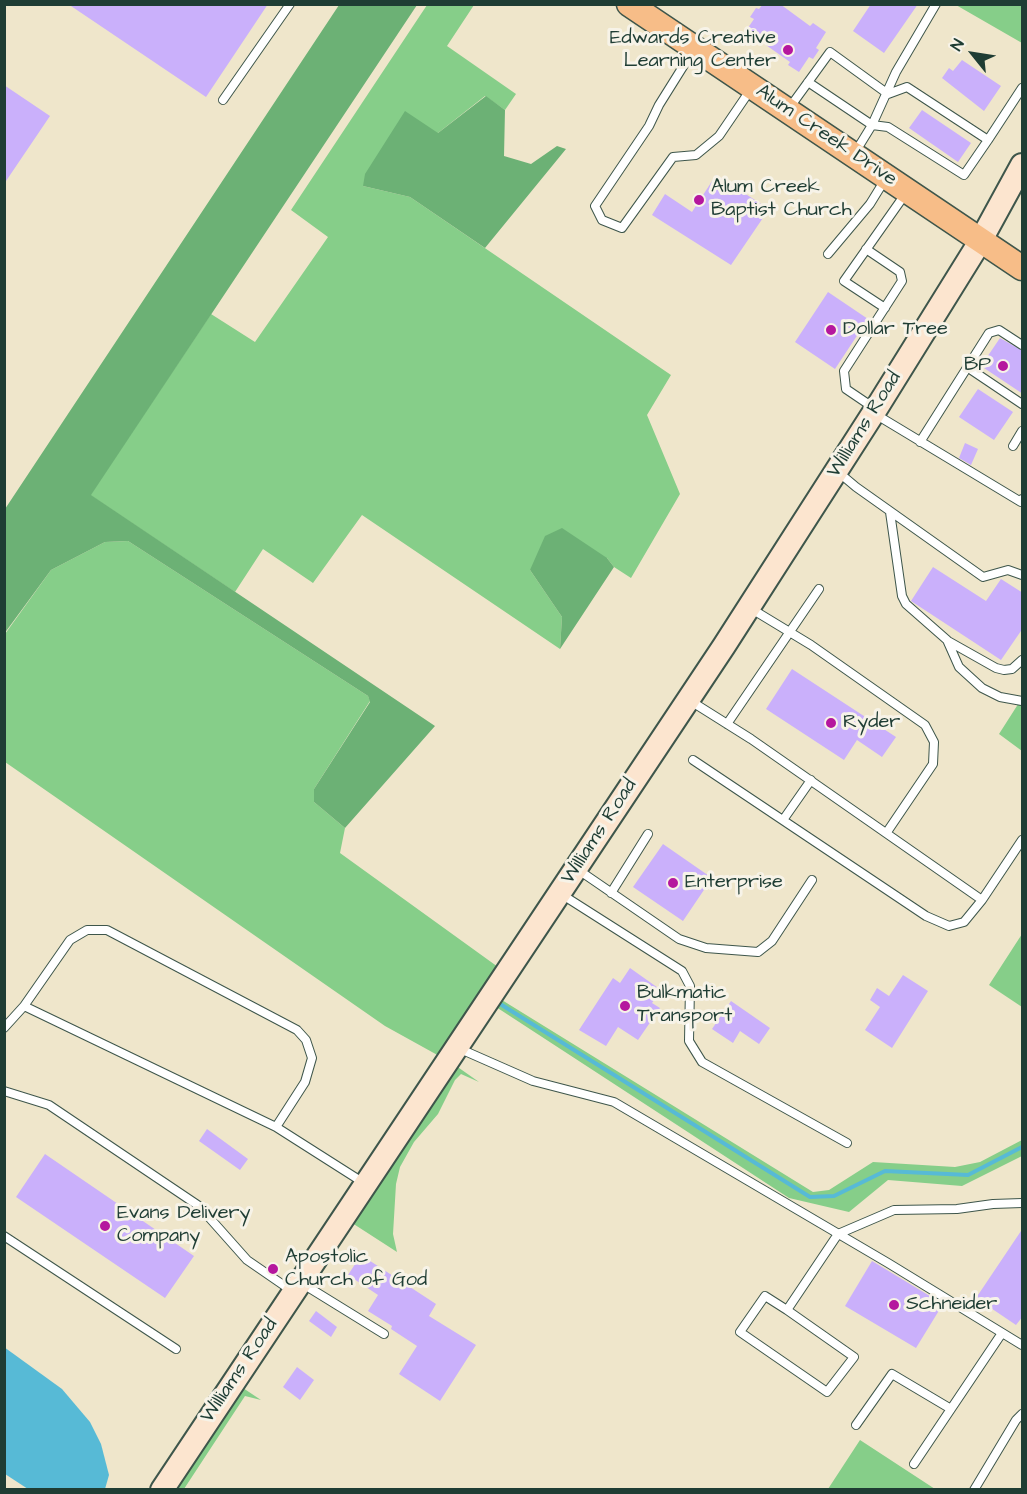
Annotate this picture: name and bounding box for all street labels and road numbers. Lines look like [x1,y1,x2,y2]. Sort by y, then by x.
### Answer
street label: Alum Creek Drive [751,80,901,192]
street label: Williams Road [823,367,907,483]
street label: Williams Road [557,775,643,889]
street label: Williams Road [196,1314,284,1428]

